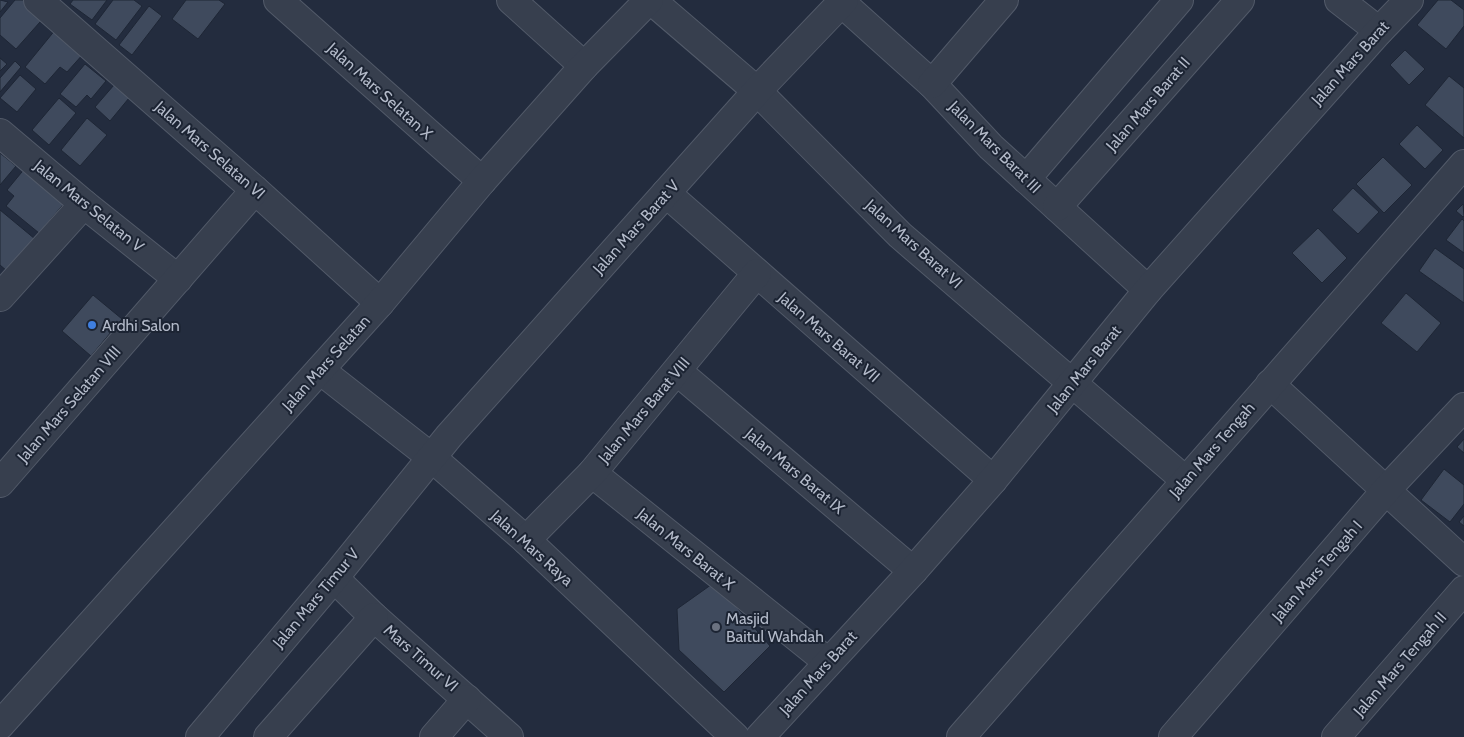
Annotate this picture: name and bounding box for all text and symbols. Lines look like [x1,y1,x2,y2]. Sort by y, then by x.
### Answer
street label: Jalan Mars Barat [1307,17,1393,110]
street label: Jalan Mars Selatan X [323,38,437,144]
street label: Jalan Mars Barat II [1101,53,1194,156]
street label: Jalan Mars Selatan VI [150,96,269,203]
street label: Jalan Mars Barat III [944,96,1045,197]
street label: Jalan Mars Selatan V [30,155,148,256]
street label: Jalan Mars Barat V [588,176,683,279]
street label: Jalan Mars Barat VI [861,195,966,293]
street label: Jalan Mars Barat VII [774,287,884,386]
street label: Jalan Mars Selatan [277,311,374,416]
place label: Ardhi Salon [102,316,180,335]
marker: Ardhi Salon [86,319,98,331]
street label: Jalan Mars Barat [1042,321,1125,417]
street label: Jalan Mars Selatan VIII [13,342,125,467]
street label: Jalan Mars Barat VIII [594,353,694,467]
street label: Jalan Mars Tengah [1165,398,1259,502]
street label: Jalan Mars Barat IX [741,423,849,518]
street label: Jalan Mars Barat X [633,503,739,594]
street label: Jalan Mars Raya [486,505,577,590]
street label: Jalan Mars Tengah I [1267,517,1366,626]
street label: Jalan Mars Timur V [268,544,363,652]
street label: Jalan Mars Tengah II [1349,608,1450,721]
place label: Masjid Baitul Wahdah [726,609,824,646]
street label: Mars Timur VI [380,620,462,696]
marker: Masjid Baitul Wahdah [710,621,722,633]
street label: Jalan Mars Barat [775,627,861,720]

